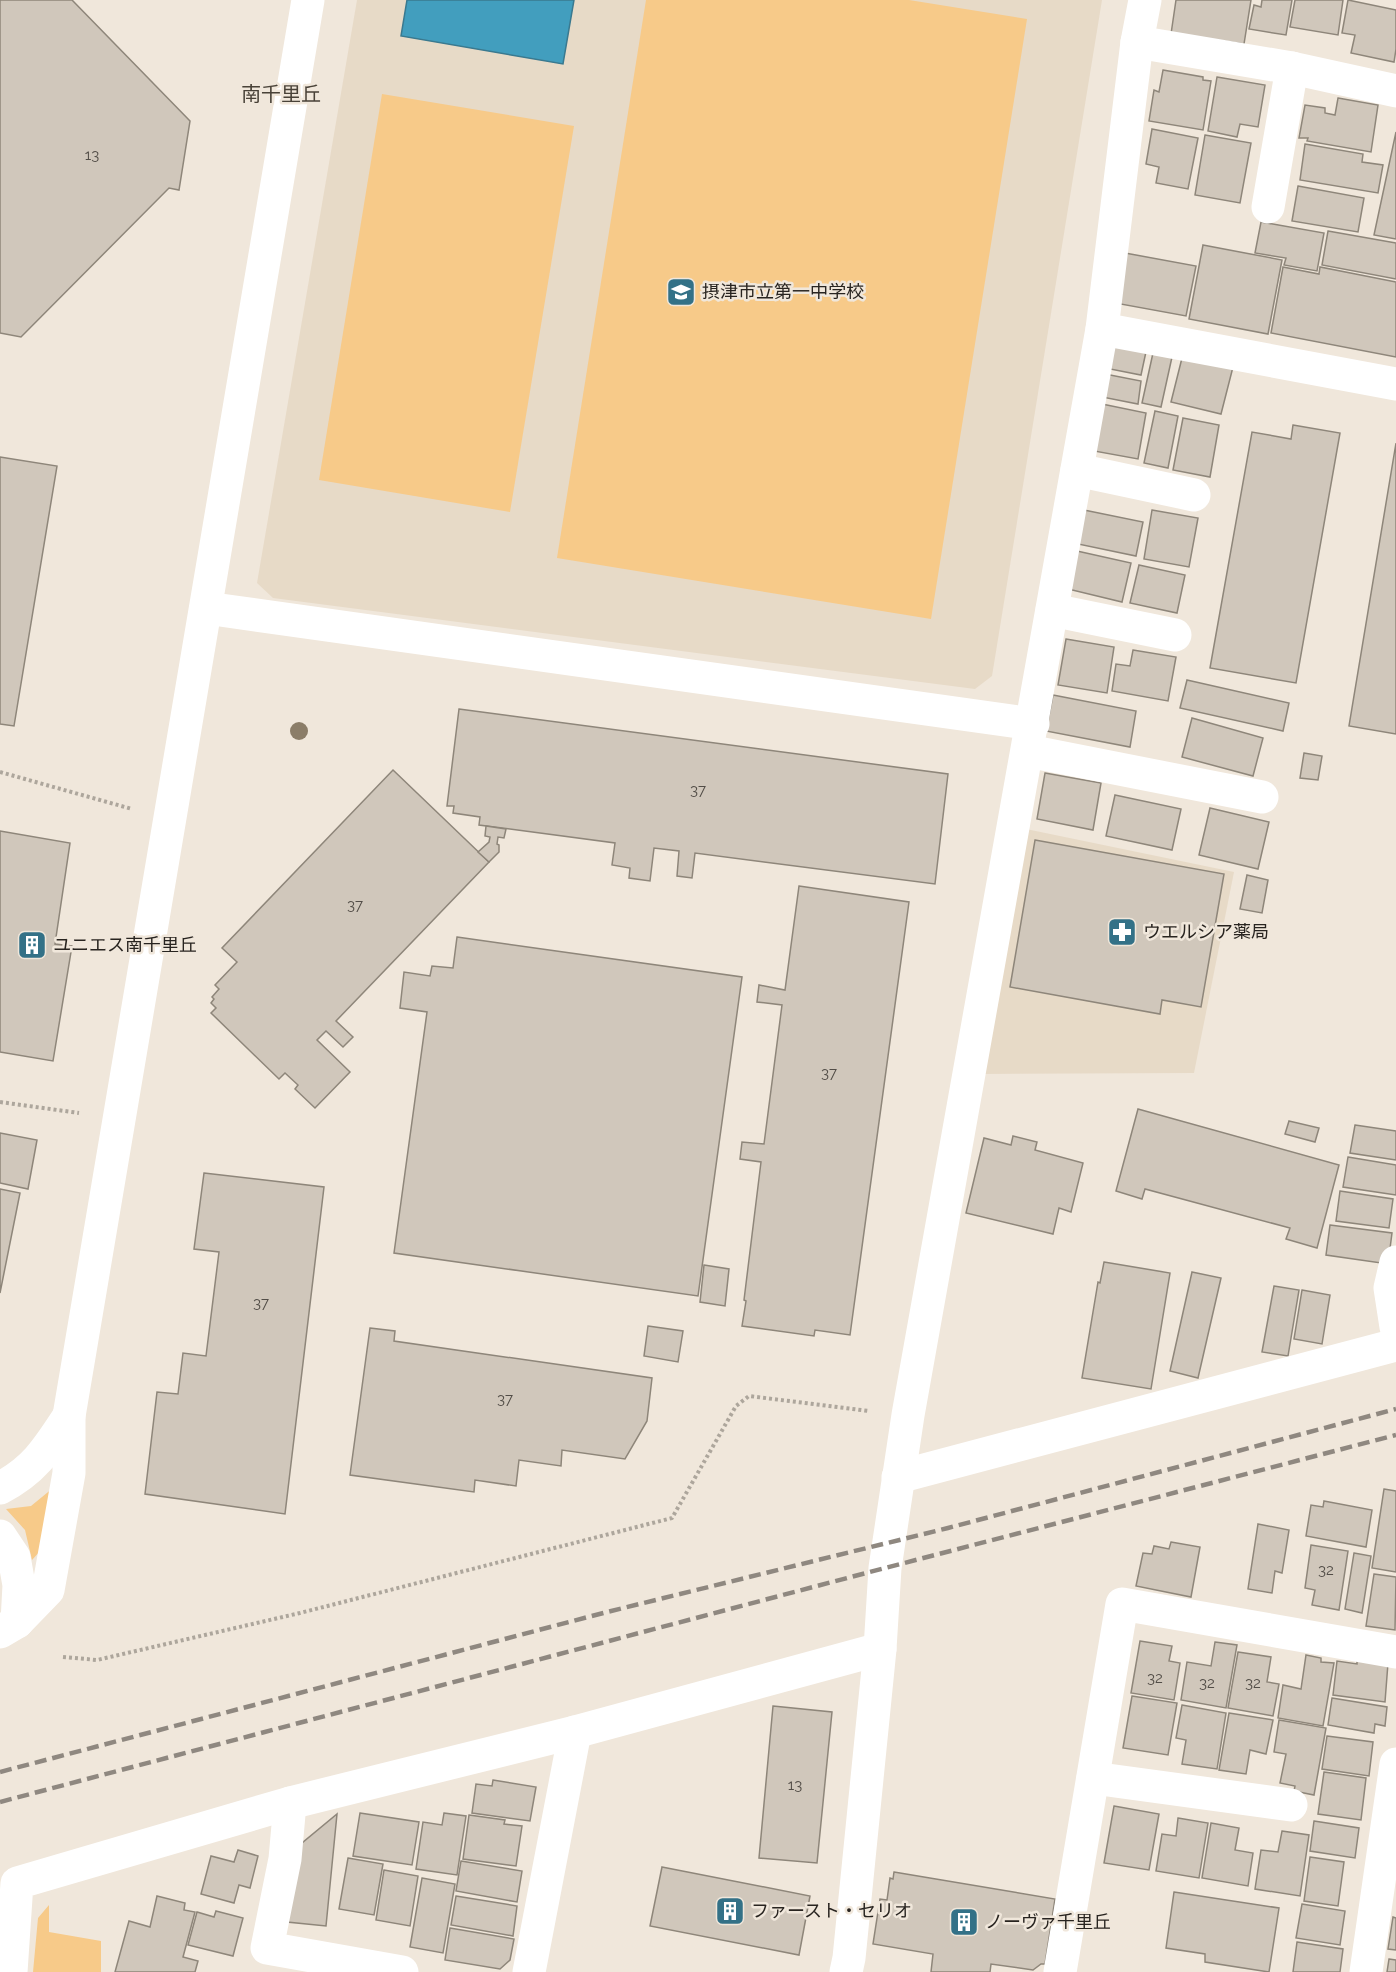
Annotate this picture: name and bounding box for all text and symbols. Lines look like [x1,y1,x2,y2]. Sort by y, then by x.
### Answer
district label: 南千里丘 [241,82,321,106]
house number: 13 [85,146,99,164]
school or university icon: 摂津市立第一中学校 [665,276,697,308]
place label: 摂津市立第一中学校 [702,281,864,302]
house number: 37 [690,781,706,799]
house number: 37 [347,896,363,914]
pharmacy icon: ウエルシア薬局 [1106,916,1138,948]
place label: ウエルシア薬局 [1143,921,1269,942]
building icon: ユニエス南千里丘 [16,929,48,961]
place label: ユニエス南千里丘 [53,934,197,955]
house number: 37 [821,1064,837,1082]
house number: 37 [253,1294,269,1312]
house number: 37 [497,1390,513,1408]
house number: 32 [1318,1561,1334,1579]
house number: 32 [1147,1669,1163,1687]
house number: 32 [1199,1674,1215,1692]
house number: 32 [1245,1674,1261,1692]
house number: 13 [788,1776,802,1794]
building icon: ファースト・セリオ [714,1895,746,1927]
place label: ファースト・セリオ [751,1900,912,1921]
building icon: ノーヴァ千里丘 [948,1906,980,1938]
place label: ノーヴァ千里丘 [985,1911,1111,1932]

